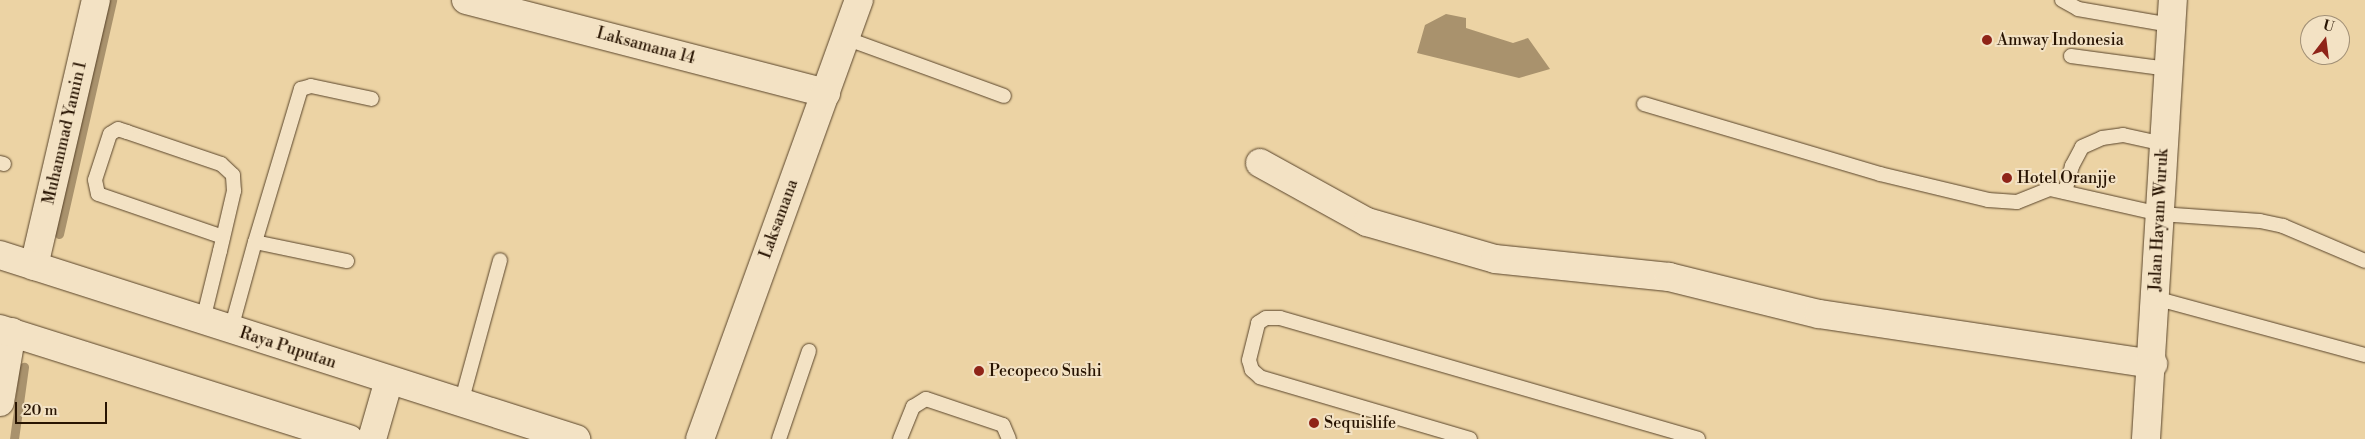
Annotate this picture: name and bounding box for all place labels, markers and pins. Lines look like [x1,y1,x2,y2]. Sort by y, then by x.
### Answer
place label: Amway Indonesia [1997,30,2124,50]
marker: Amway Indonesia [1981,34,1993,46]
place label: Hotel Oranjje [2017,168,2116,188]
marker: Hotel Oranjje [2001,172,2013,184]
place label: Pecopeco Sushi [989,361,1102,381]
marker: Pecopeco Sushi [973,365,985,377]
place label: Sequislife [1324,413,1396,433]
marker: Sequislife [1308,417,1320,429]

